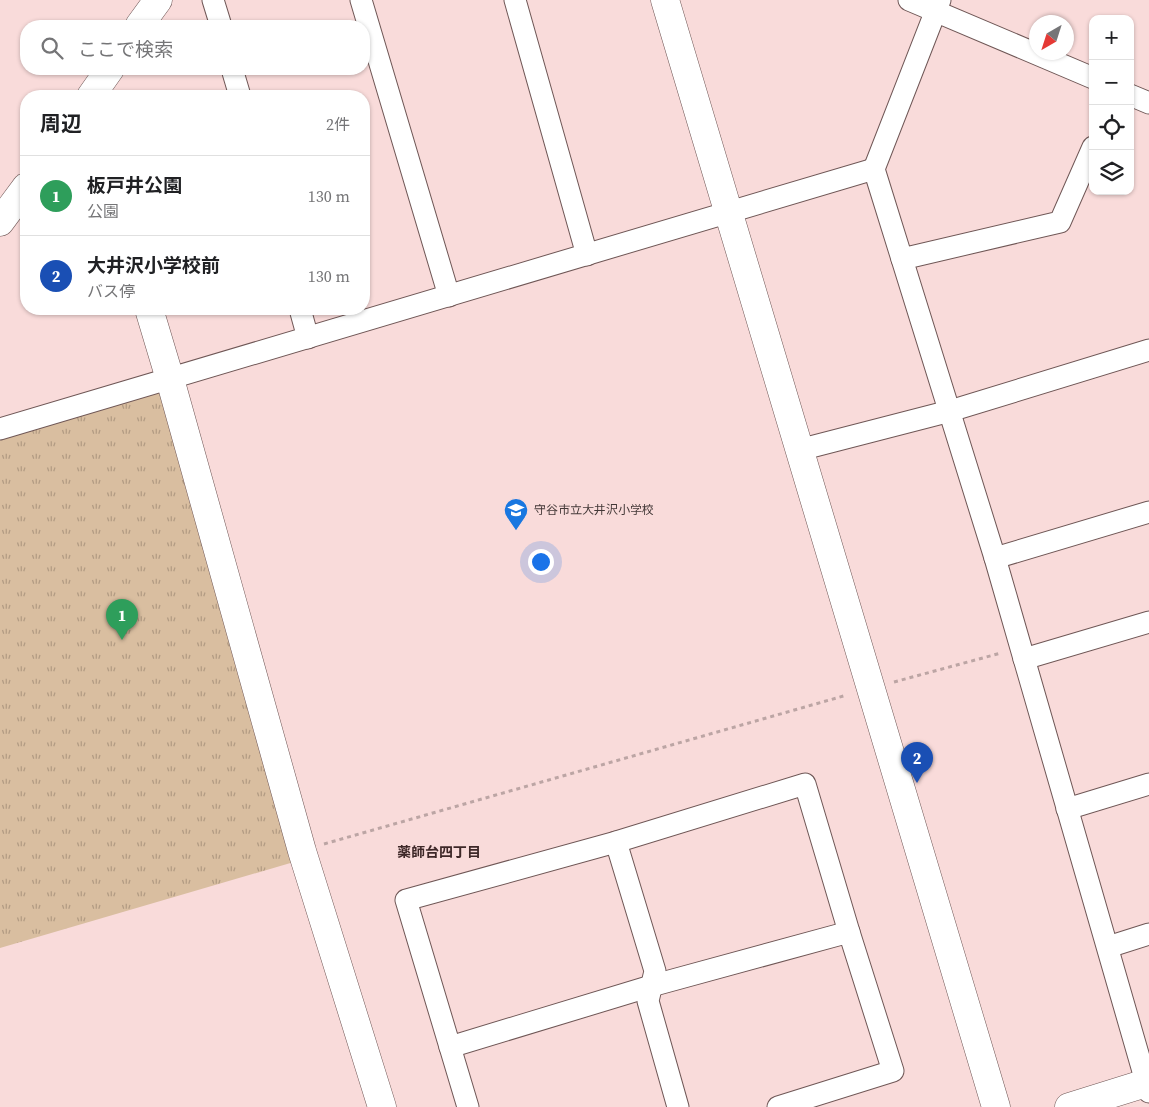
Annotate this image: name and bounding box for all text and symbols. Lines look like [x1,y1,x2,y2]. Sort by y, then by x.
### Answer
north arrow [1029,15,1074,60]
map controls [1089,15,1134,195]
button: + [1089,15,1134,60]
search box [20,20,370,75]
icon: search [38,34,66,62]
text: ここで検索 [78,36,173,62]
button: − [1089,60,1134,105]
button: locate [1089,105,1134,150]
text: 周辺 [40,109,82,138]
text: 2件 [326,113,350,135]
button: layers [1089,150,1134,195]
text: 板戸井公園 [87,172,182,198]
text: 1 [52,185,60,207]
text: 130 m [308,185,350,207]
text: 公園 [87,200,119,222]
text: 大井沢小学校前 [87,252,220,278]
text: 2 [52,265,60,287]
text: 130 m [308,265,350,287]
text: バス停 [87,280,135,302]
school or university icon: 守谷市立大井沢小学校 [503,497,529,531]
place label: 守谷市立大井沢小学校 [534,502,654,518]
your location [528,549,554,575]
pin: 1 [106,599,138,640]
pin: 2 [901,742,933,783]
district label: 薬師台四丁目 [397,842,481,862]

